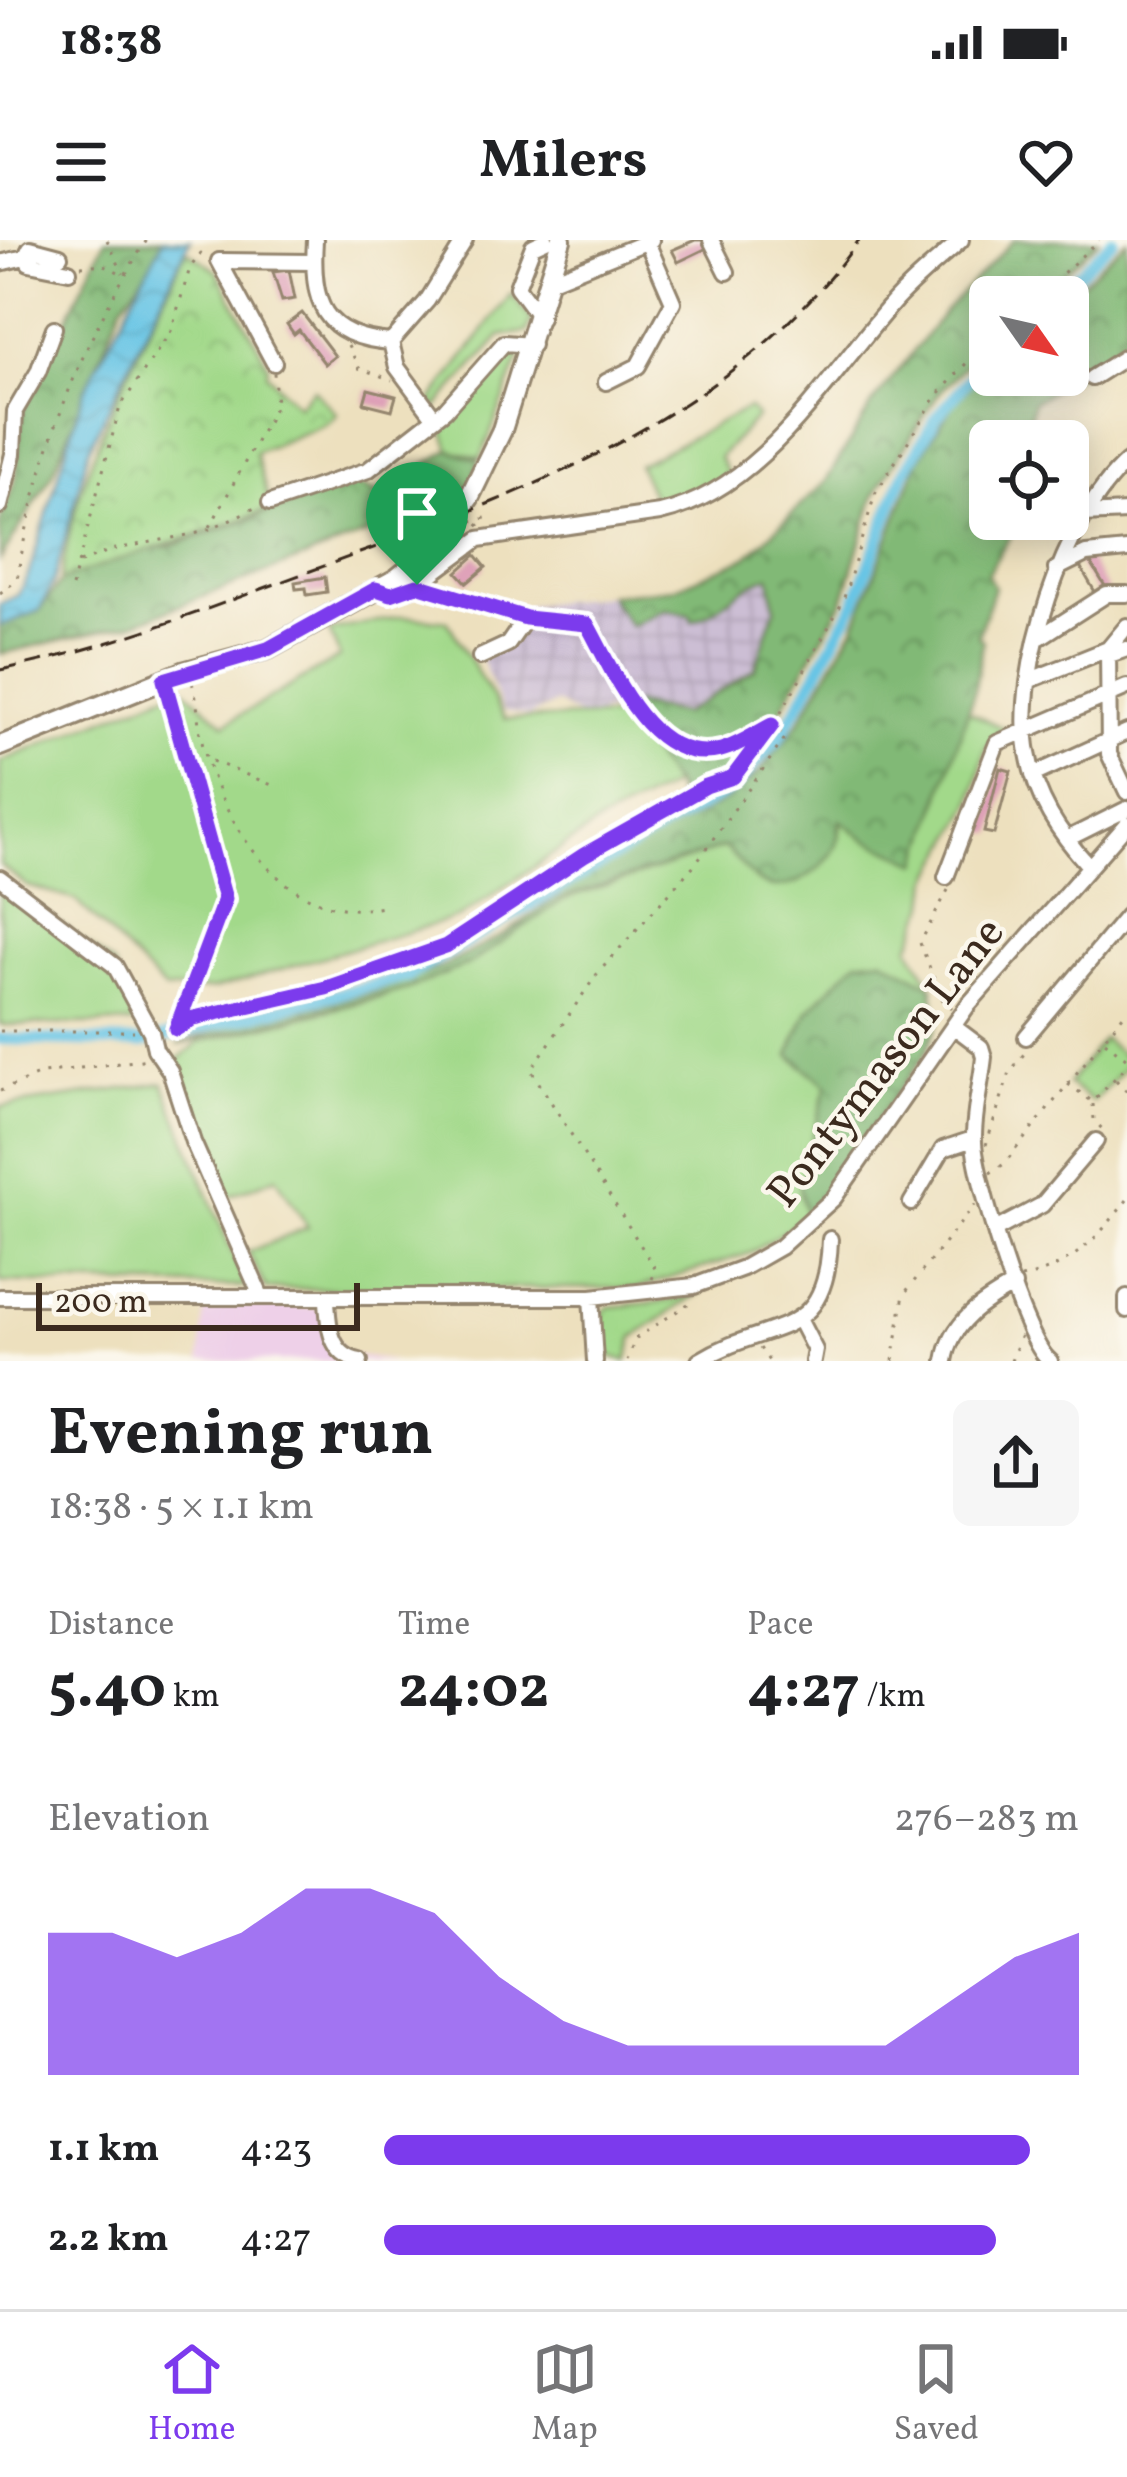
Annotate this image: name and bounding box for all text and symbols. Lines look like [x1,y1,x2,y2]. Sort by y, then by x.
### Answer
text: 18:38 [60,11,163,74]
text: Milers [480,125,647,200]
icon: menu [48,129,114,195]
icon: heart [1013,129,1079,195]
north arrow [969,276,1089,396]
map controls [969,276,1089,540]
button: locate [969,420,1089,540]
pin [366,462,468,585]
icon: arrive [384,480,450,546]
street label: Pontymason Lane [754,905,1021,1222]
scale bar [36,1277,360,1330]
text: 200 m [54,1281,148,1327]
text: Evening run [48,1390,434,1482]
button: share [953,1400,1079,1526]
text: 18:38 · 5 × 1.1 km [48,1481,314,1535]
text: Distance [48,1603,174,1649]
text: Time [398,1603,470,1649]
text: Pace [747,1603,813,1649]
text: 5.40 [48,1649,166,1732]
text: 24:02 [398,1649,550,1732]
text: 4:27 [747,1649,860,1732]
text: km [166,1675,220,1721]
text: /km [860,1675,926,1721]
text: Elevation [48,1793,210,1847]
text: 276–283 m [894,1793,1079,1847]
text: 1.1 km [48,2123,160,2177]
text: 4:23 [240,2123,312,2177]
text: 2.2 km [48,2213,169,2267]
text: 4:27 [240,2213,311,2267]
tab: Home [148,2336,235,2454]
tab: Map [532,2336,598,2454]
tab: Saved [894,2336,979,2454]

